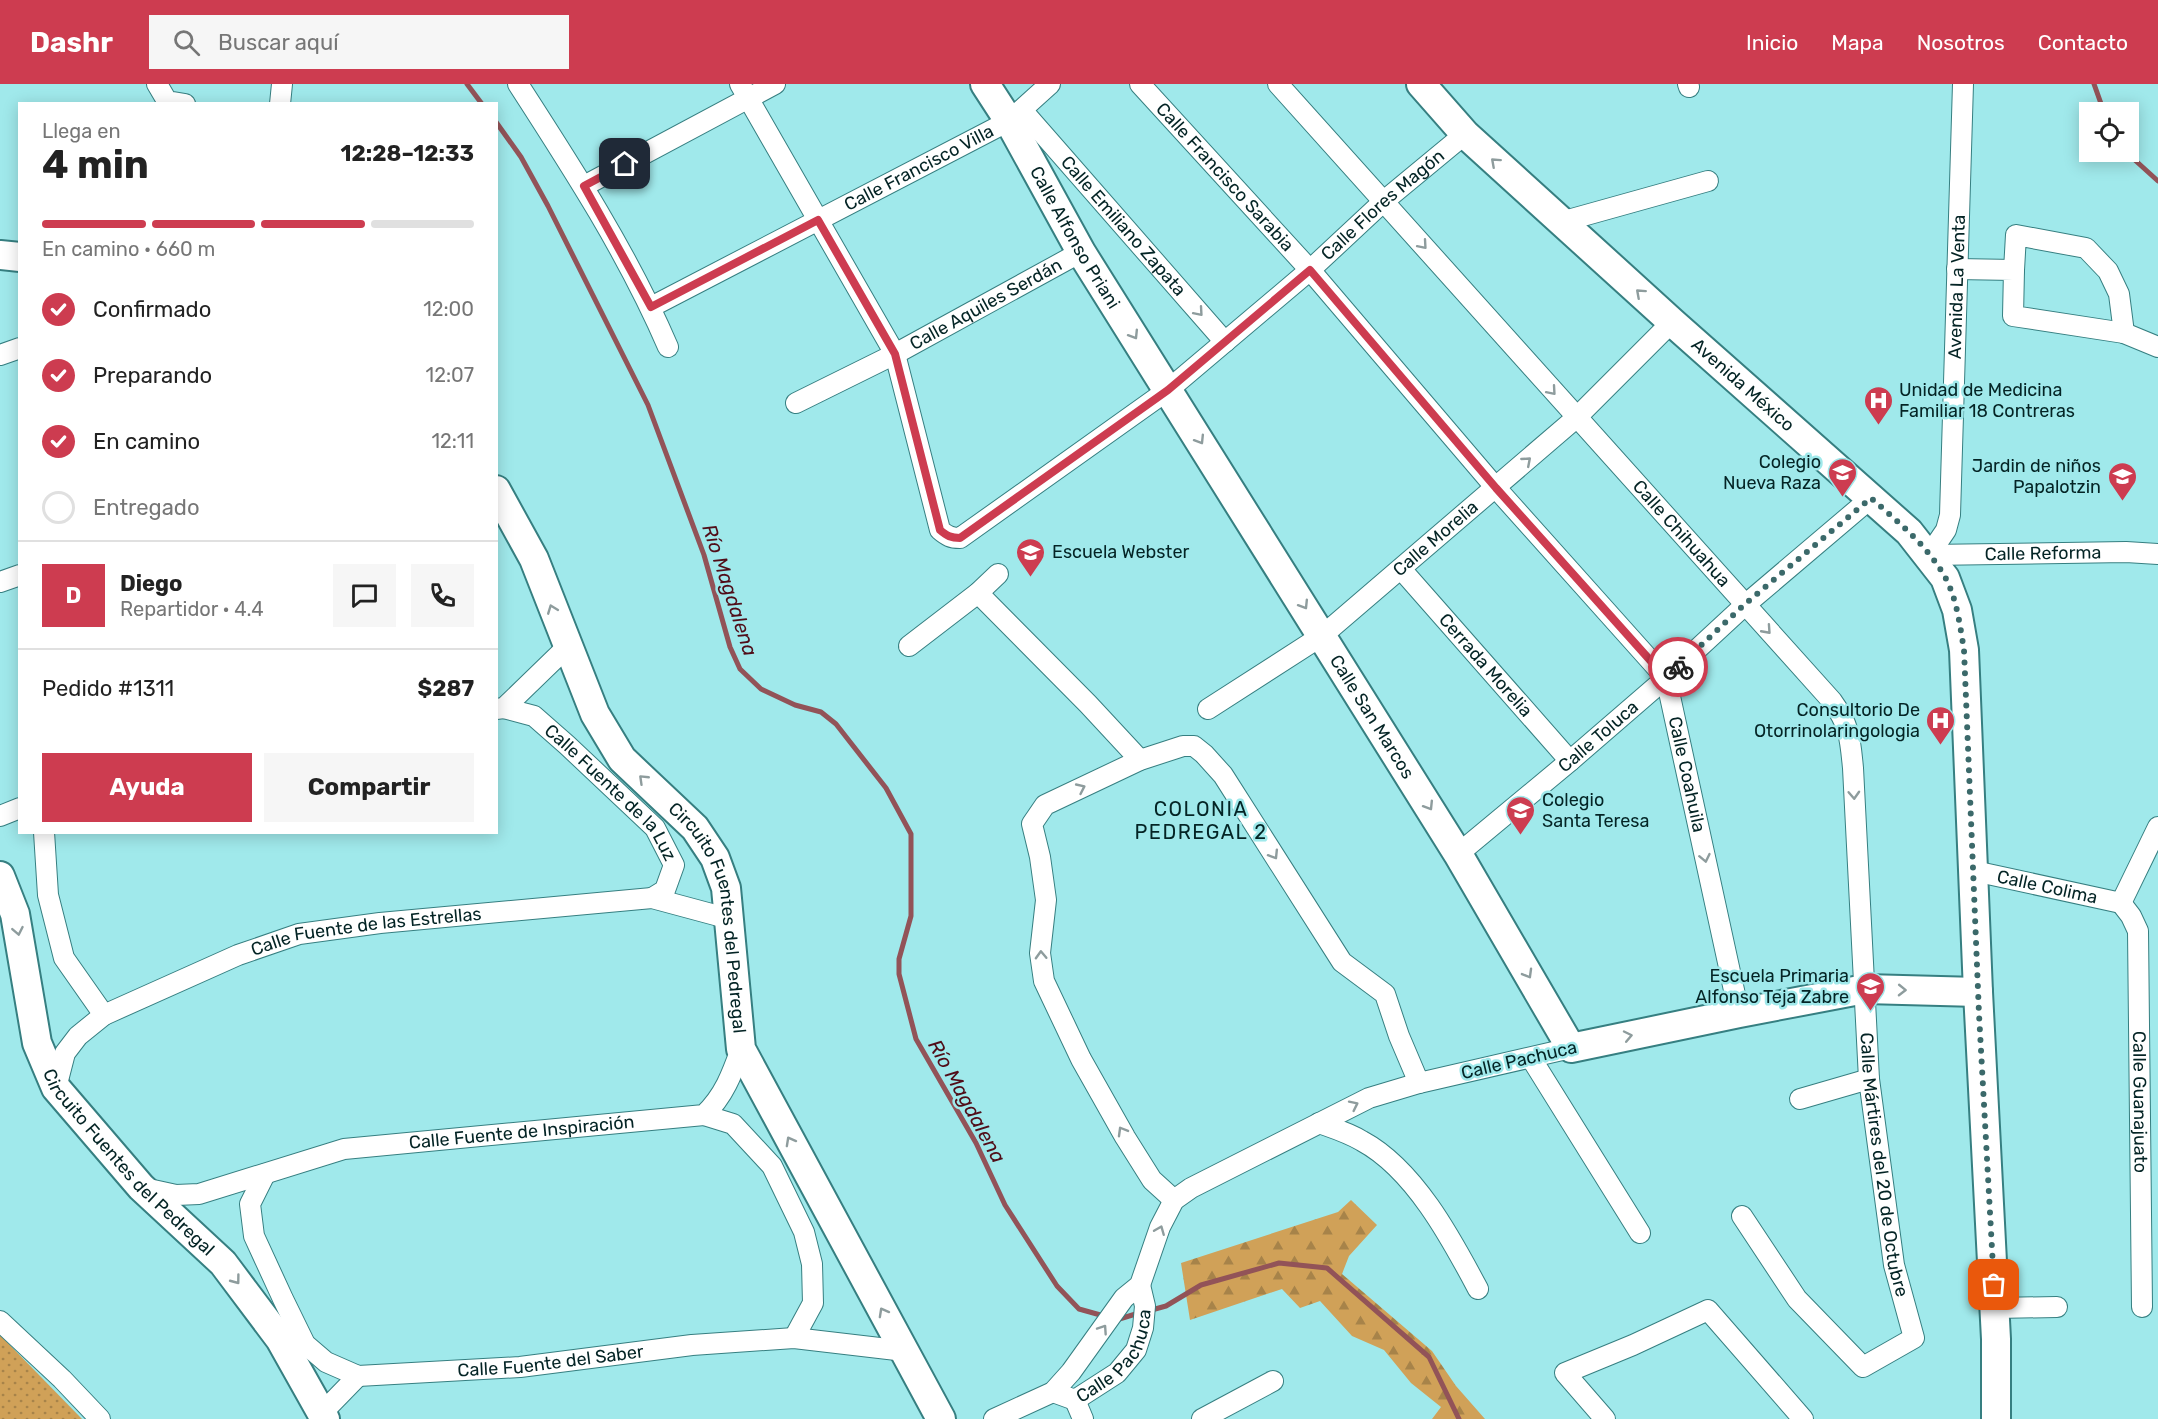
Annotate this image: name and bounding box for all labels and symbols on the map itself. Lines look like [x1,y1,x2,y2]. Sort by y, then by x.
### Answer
street label: Calle Francisco Sarabia [1151,98,1299,256]
street label: Calle Francisco Villa [840,120,997,216]
pin [599,138,650,189]
street label: Calle Flores Magón [1316,145,1449,265]
street label: Calle Emiliano Zapata [1056,151,1191,301]
one-way arrow [1492,158,1502,169]
street label: Calle Alfonso Priani [1025,162,1125,313]
street label: Avenida La Venta [1944,214,1970,359]
one-way arrow [1416,238,1427,249]
street label: Calle Aquiles Serdán [906,254,1066,355]
one-way arrow [1636,289,1647,300]
one-way arrow [1192,305,1203,315]
one-way arrow [1126,329,1138,339]
street label: Avenida México [1687,333,1799,436]
place label: Unidad de Medicina Familiar 18 Contreras [1899,379,2075,422]
one-way arrow [1545,384,1556,395]
hospital icon: Unidad de Medicina Familiar 18 Contreras [1862,384,1894,426]
one-way arrow [1192,434,1204,444]
place label: Colegio Nueva Raza [1723,451,1821,494]
place label: Jardin de niños Papalotzin [1972,455,2101,498]
school or university icon: Colegio Nueva Raza [1826,456,1858,498]
one-way arrow [1520,457,1531,468]
school or university icon: Jardin de niños Papalotzin [2106,460,2138,502]
street label: Calle Chihuahua [1628,475,1735,591]
street label: Calle Morelia [1388,496,1483,581]
water label: Río Magdalena [697,521,763,659]
school or university icon: Escuela Webster [1015,536,1047,578]
place label: Escuela Webster [1052,541,1189,563]
street label: Calle Reforma [1984,541,2102,565]
one-way arrow [1296,599,1308,609]
one-way arrow [547,604,560,615]
street label: Cerrada Morelia [1434,609,1537,721]
one-way arrow [1760,622,1771,633]
courier [1648,637,1708,697]
street label: Calle San Marcos [1325,651,1419,783]
street label: Calle Toluca [1554,696,1643,777]
place label: Consultorio De Otorrinolaringologia [1754,699,1920,742]
hospital icon: Consultorio De Otorrinolaringologia [1925,704,1957,746]
street label: Calle Coahuila [1664,714,1710,834]
street label: Calle Fuente de la Luz [540,719,681,864]
one-way arrow [640,775,650,786]
one-way arrow [1074,784,1085,796]
place label: Colegio Santa Teresa [1542,789,1649,832]
one-way arrow [1848,790,1861,799]
school or university icon: Colegio Santa Teresa [1505,794,1537,836]
district label: COLONIA PEDREGAL 2 [1135,797,1267,844]
street label: Circuito Fuentes del Pedregal [664,798,750,1034]
one-way arrow [1421,800,1433,810]
one-way arrow [1267,848,1278,859]
one-way arrow [1698,853,1711,863]
street label: Calle Colima [1995,865,2100,909]
street label: Calle Fuente de las Estrellas [248,903,482,961]
one-way arrow [11,926,24,936]
one-way arrow [1035,950,1048,959]
place label: Escuela Primaria Alfonso Teja Zabre [1695,965,1849,1008]
one-way arrow [1521,968,1532,978]
school or university icon: Escuela Primaria Alfonso Teja Zabre [1854,970,1886,1012]
one-way arrow [1898,984,1907,996]
one-way arrow [1623,1030,1633,1043]
street label: Calle Guanajuato [2128,1031,2152,1173]
street label: Calle Mártires del 20 de Octubre [1856,1032,1913,1299]
water label: Río Magdalena [923,1035,1011,1167]
street label: Calle Pachuca [1459,1036,1579,1084]
street label: Circuito Fuentes del Pedregal [38,1065,219,1260]
one-way arrow [1348,1101,1359,1113]
street label: Calle Fuente de Inspiración [408,1111,635,1154]
one-way arrow [1117,1127,1129,1137]
one-way arrow [786,1136,797,1147]
one-way arrow [1153,1225,1165,1236]
pin [1968,1259,2019,1310]
one-way arrow [229,1273,240,1284]
one-way arrow [879,1308,890,1318]
street label: Calle Pachuca [1072,1308,1156,1407]
one-way arrow [1096,1325,1107,1336]
street label: Calle Fuente del Saber [457,1340,645,1381]

